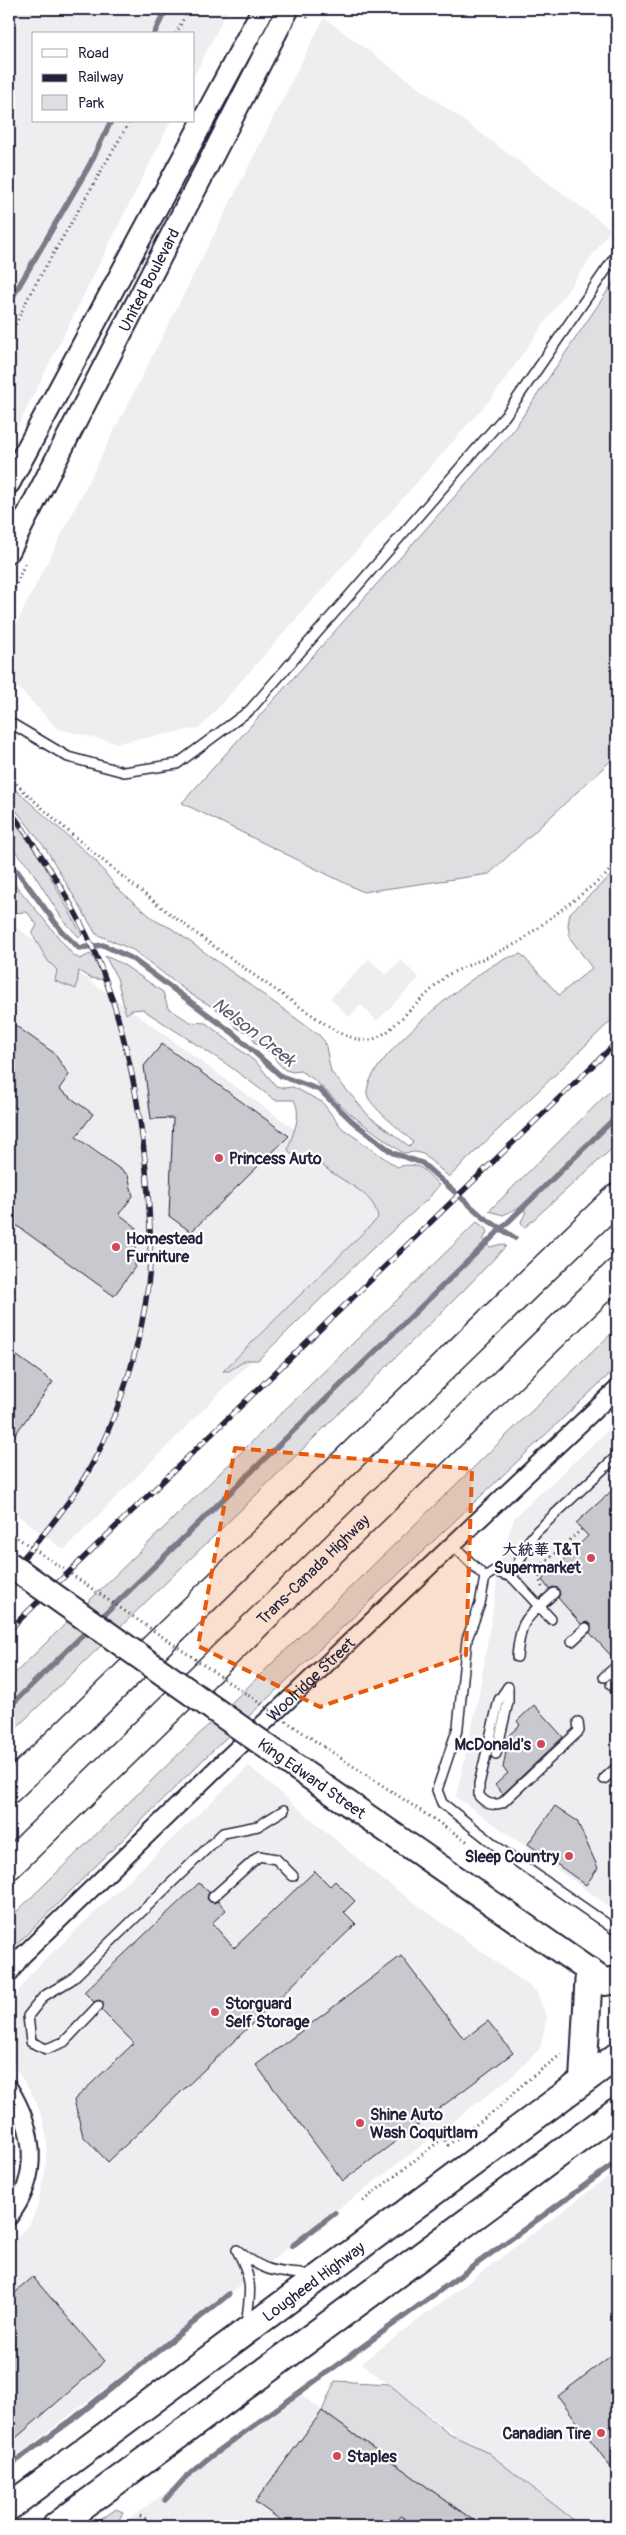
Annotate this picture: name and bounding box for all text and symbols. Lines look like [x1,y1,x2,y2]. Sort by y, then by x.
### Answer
legend [32,32,195,122]
text: Road [78,44,109,63]
text: Railway [78,68,124,87]
text: Park [78,94,105,113]
street label: United Boulevard [115,225,184,335]
water label: Nelson Creek [207,993,301,1073]
place label: Princess Auto [229,1149,322,1169]
marker: Princess Auto [213,1152,225,1164]
place label: Homestead Furniture [126,1229,203,1267]
marker: Homestead Furniture [110,1241,122,1253]
street label: Trans-Canada Highway [253,1510,374,1629]
place label: 大統華 T&T Supermarket [494,1540,582,1578]
marker: 大統華 T&T Supermarket [585,1552,597,1564]
street label: Woolridge Street [263,1633,360,1726]
street label: King Edward Street [254,1734,370,1824]
place label: McDonald's [454,1735,532,1755]
marker: McDonald's [535,1738,547,1750]
place label: Sleep Country [465,1847,559,1867]
marker: Sleep Country [563,1850,575,1862]
place label: Storguard Self Storage [225,1994,311,2032]
marker: Storguard Self Storage [209,2006,221,2018]
place label: Shine Auto Wash Coquitlam [370,2105,478,2143]
marker: Shine Auto Wash Coquitlam [354,2117,366,2129]
street label: Lougheed Highway [259,2237,369,2326]
place label: Canadian Tire [502,2424,592,2444]
marker: Canadian Tire [595,2427,607,2439]
place label: Staples [347,2447,397,2467]
marker: Staples [331,2450,343,2462]

